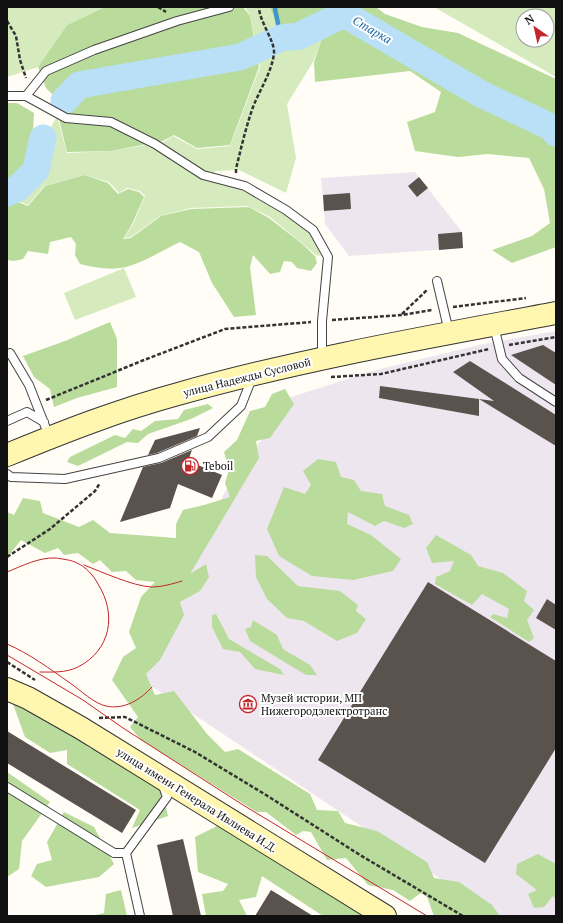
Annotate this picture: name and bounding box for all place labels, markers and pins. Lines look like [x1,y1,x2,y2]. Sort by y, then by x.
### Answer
fuel station icon: Teboil [180,456,200,476]
place label: Teboil [203,459,233,473]
place label: Музей истории, МП Нижегородэлектротранс [261,691,387,718]
museum icon: Музей истории, МП Нижегородэлектротранс [238,694,258,714]

